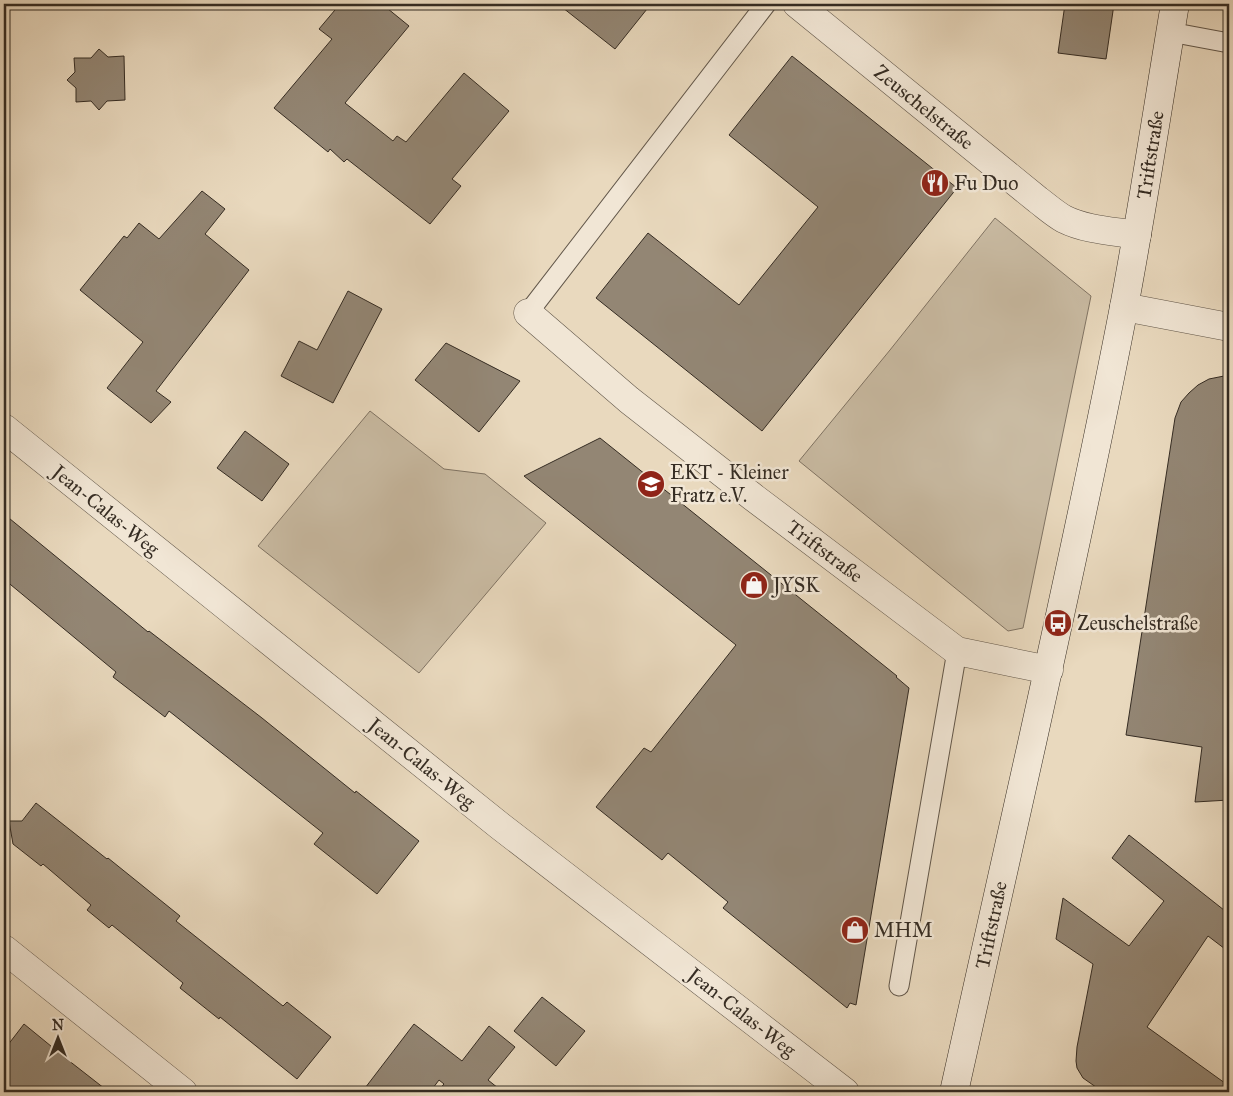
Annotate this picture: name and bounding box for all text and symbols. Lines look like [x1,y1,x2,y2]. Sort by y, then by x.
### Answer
street label: Zeuschelstraße [869,60,979,154]
street label: Triftstraße [1131,109,1169,201]
restaurant icon: Fu Duo [920,168,950,198]
place label: Fu Duo [954,171,1019,195]
street label: Jean-Calas-Weg [45,458,165,562]
place label: EKT - Kleiner Fratz e.V. [670,460,789,507]
school or university icon: EKT - Kleiner Fratz e.V. [636,469,666,499]
street label: Triftstraße [782,515,868,587]
shop icon: JYSK [739,570,769,600]
place label: JYSK [771,573,820,598]
bus stop icon: Zeuschelstraße [1043,608,1073,638]
place label: Zeuschelstraße [1077,611,1198,635]
street label: Jean-Calas-Weg [361,711,481,815]
street label: Triftstraße [970,879,1012,971]
shop icon: MHM [840,915,870,945]
place label: MHM [874,918,933,942]
street label: Jean-Calas-Weg [681,961,801,1063]
north arrow [32,1014,82,1064]
text: N [52,1017,64,1034]

